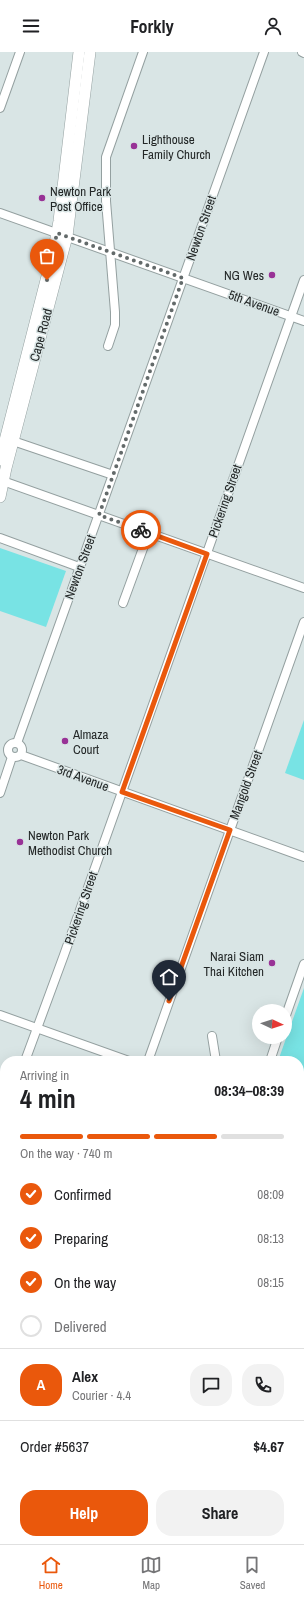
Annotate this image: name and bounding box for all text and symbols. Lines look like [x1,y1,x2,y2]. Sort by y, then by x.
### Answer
text: Forkly [130,14,174,39]
icon: menu [20,15,42,37]
icon: person [262,15,284,37]
place label: Lighthouse Family Church [142,131,211,163]
marker: Lighthouse Family Church [129,141,139,151]
place label: Newton Park Post Office [50,183,112,215]
marker: Newton Park Post Office [37,193,47,203]
street label: Newton Street [182,193,220,263]
pin [30,239,64,280]
icon: bag [36,245,58,267]
place label: NG Wes [224,267,264,284]
marker: NG Wes [267,270,277,280]
street label: 5th Avenue [226,286,282,320]
street label: Cape Road [26,307,56,363]
street label: Pickering Street [205,462,245,540]
courier [121,510,161,550]
icon: bike [130,519,152,541]
street label: Newton Street [60,532,100,602]
place label: Almaza Court [72,726,109,758]
marker: Almaza Court [60,736,70,746]
street label: Mangold Street [226,748,266,822]
street label: 3rd Avenue [55,761,111,795]
place label: Newton Park Methodist Church [28,827,112,859]
marker: Newton Park Methodist Church [15,837,25,847]
street label: Pickering Street [61,869,101,947]
place label: Narai Siam Thai Kitchen [204,948,264,980]
marker: Narai Siam Thai Kitchen [267,958,277,968]
pin [152,960,186,1001]
icon: home [158,966,180,988]
north arrow [252,1004,292,1044]
map controls [252,1004,292,1044]
text: Arriving in [20,1067,69,1084]
text: 08:34–08:39 [214,1080,284,1101]
text: 4 min [20,1081,76,1116]
text: On the way · 740 m [20,1145,112,1162]
icon: check [20,1183,42,1205]
text: Confirmed [54,1184,111,1205]
text: 08:09 [257,1186,284,1203]
icon: check [20,1227,42,1249]
text: Preparing [54,1228,108,1249]
text: 08:13 [257,1230,284,1247]
icon: check [20,1271,42,1293]
text: On the way [54,1272,116,1293]
text: 08:15 [257,1274,284,1291]
text: Delivered [54,1316,107,1337]
button: chat [190,1364,232,1406]
button: phone [242,1364,284,1406]
text: Alex [72,1366,98,1387]
text: A [37,1374,45,1395]
text: Courier · 4.4 [72,1387,131,1404]
text: Order #5637 [20,1436,89,1457]
text: $4.67 [253,1436,284,1457]
button: Help [20,1490,148,1536]
button: Share [156,1490,284,1536]
tab: Home [39,1554,63,1592]
tab: Map [140,1554,162,1592]
tab: Saved [240,1554,265,1592]

